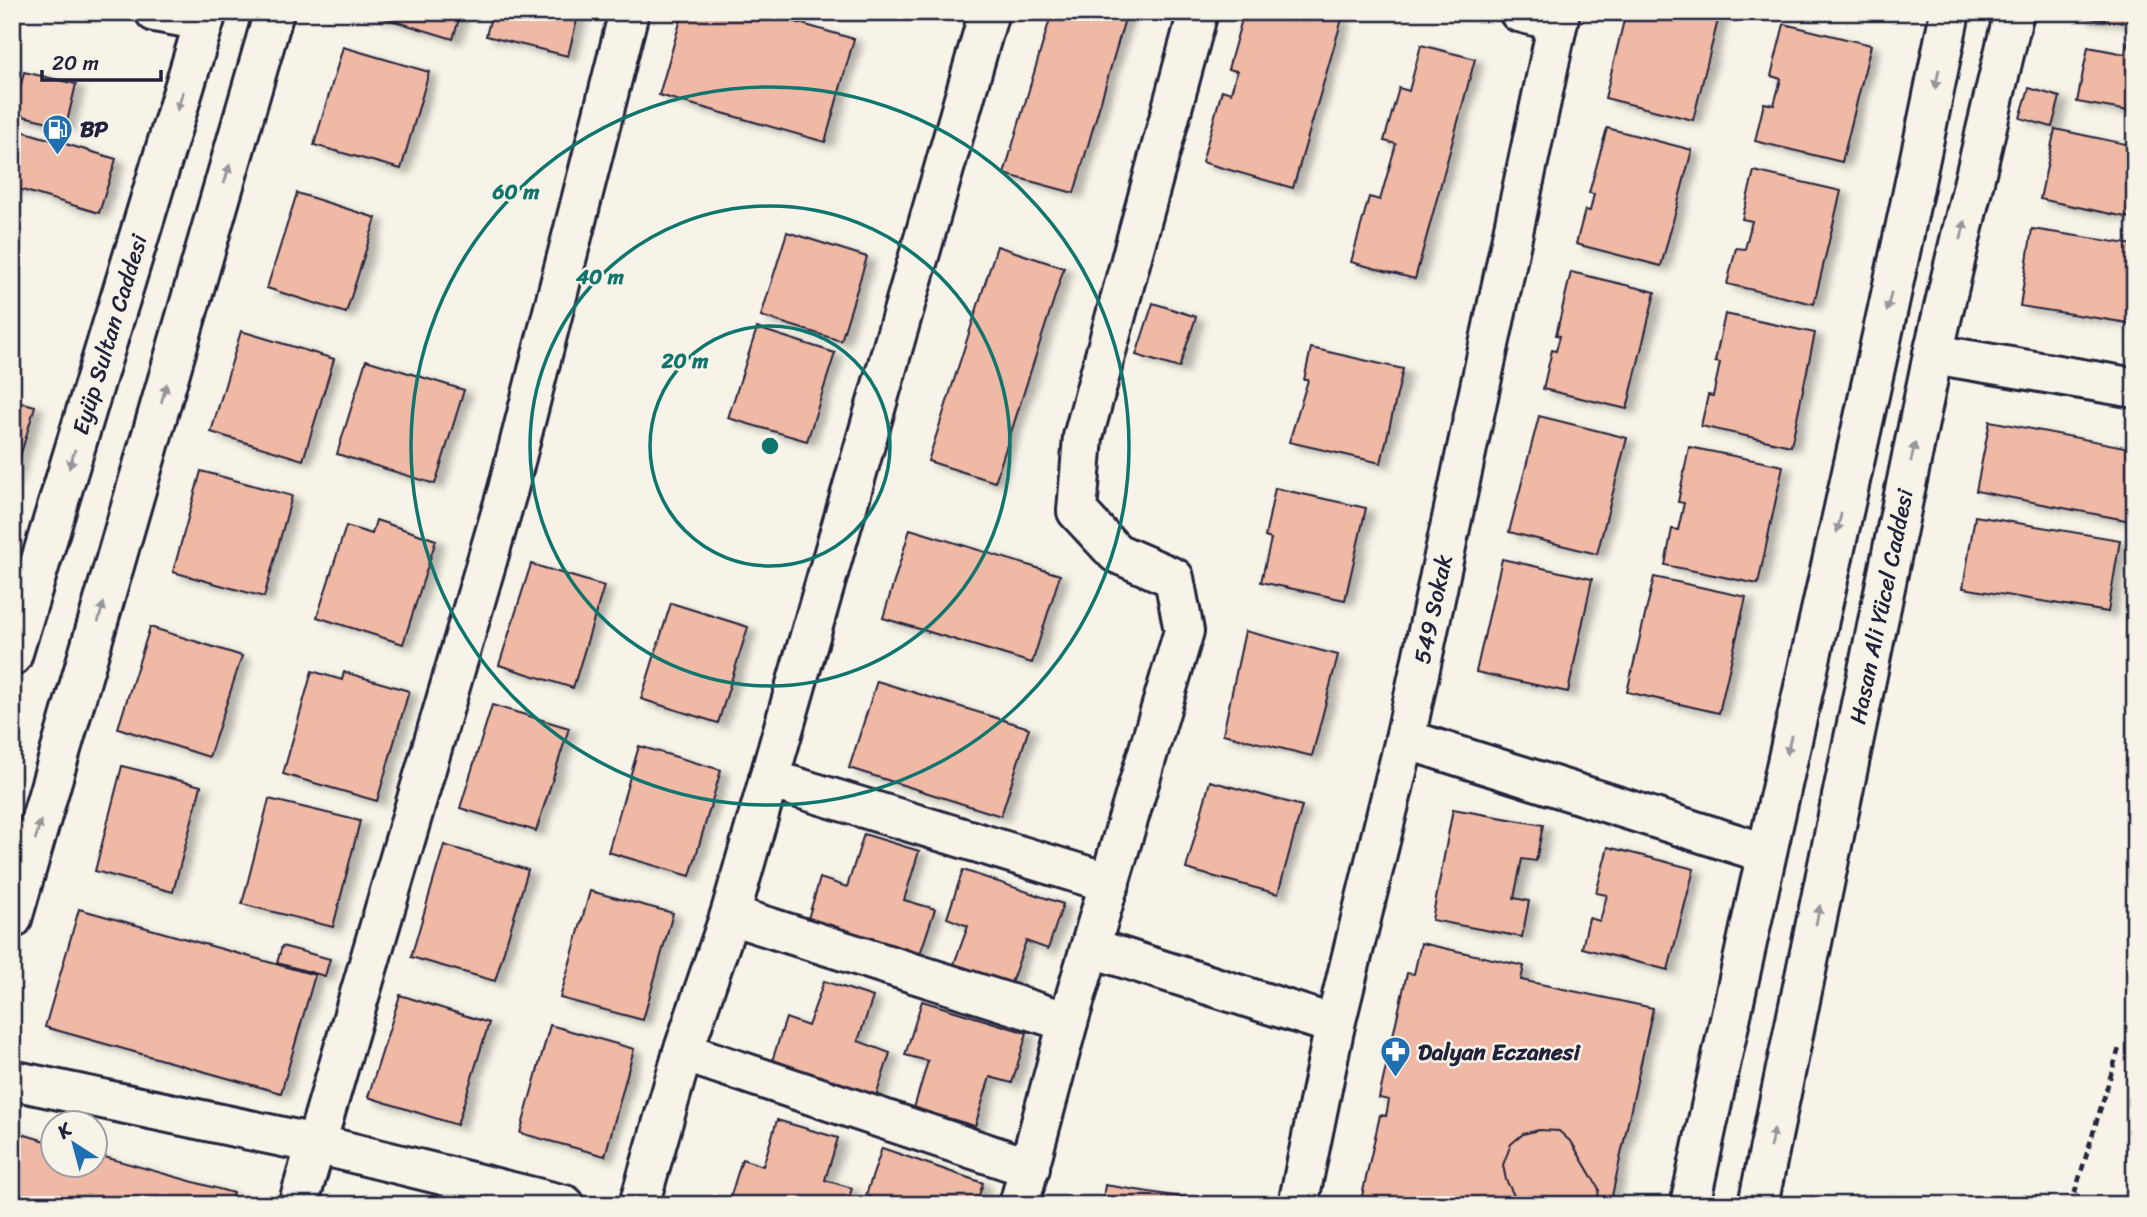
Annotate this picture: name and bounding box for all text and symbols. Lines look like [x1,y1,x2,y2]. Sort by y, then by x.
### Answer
scale bar [42,38,161,82]
text: 20 m [52,44,99,82]
one-way arrow [1931,68,1942,90]
one-way arrow [175,91,185,112]
place label: BP [80,109,109,150]
fuel station icon: BP [40,112,74,156]
one-way arrow [223,164,233,185]
text: 60 m [492,173,540,211]
one-way arrow [1957,219,1968,241]
street label: Eyüp Sultan Caddesi [60,229,159,440]
text: 40 m [575,258,625,296]
one-way arrow [1883,291,1894,313]
text: 20 m [661,342,709,380]
one-way arrow [160,382,170,403]
centre of rings [758,434,782,458]
one-way arrow [1908,441,1919,463]
one-way arrow [66,449,76,470]
street label: Hasan Ali Yücel Caddesi [1837,485,1925,728]
one-way arrow [1833,513,1844,535]
street label: 549 Sokak [1401,551,1464,668]
one-way arrow [96,600,107,622]
one-way arrow [1783,734,1794,756]
one-way arrow [33,819,43,840]
one-way arrow [1813,904,1824,926]
place label: Dalyan Eczanesi [1418,1032,1581,1073]
pharmacy icon: Dalyan Eczanesi [1378,1035,1412,1079]
north arrow [38,1108,108,1178]
text: K [49,1113,80,1148]
one-way arrow [1767,1127,1778,1149]

